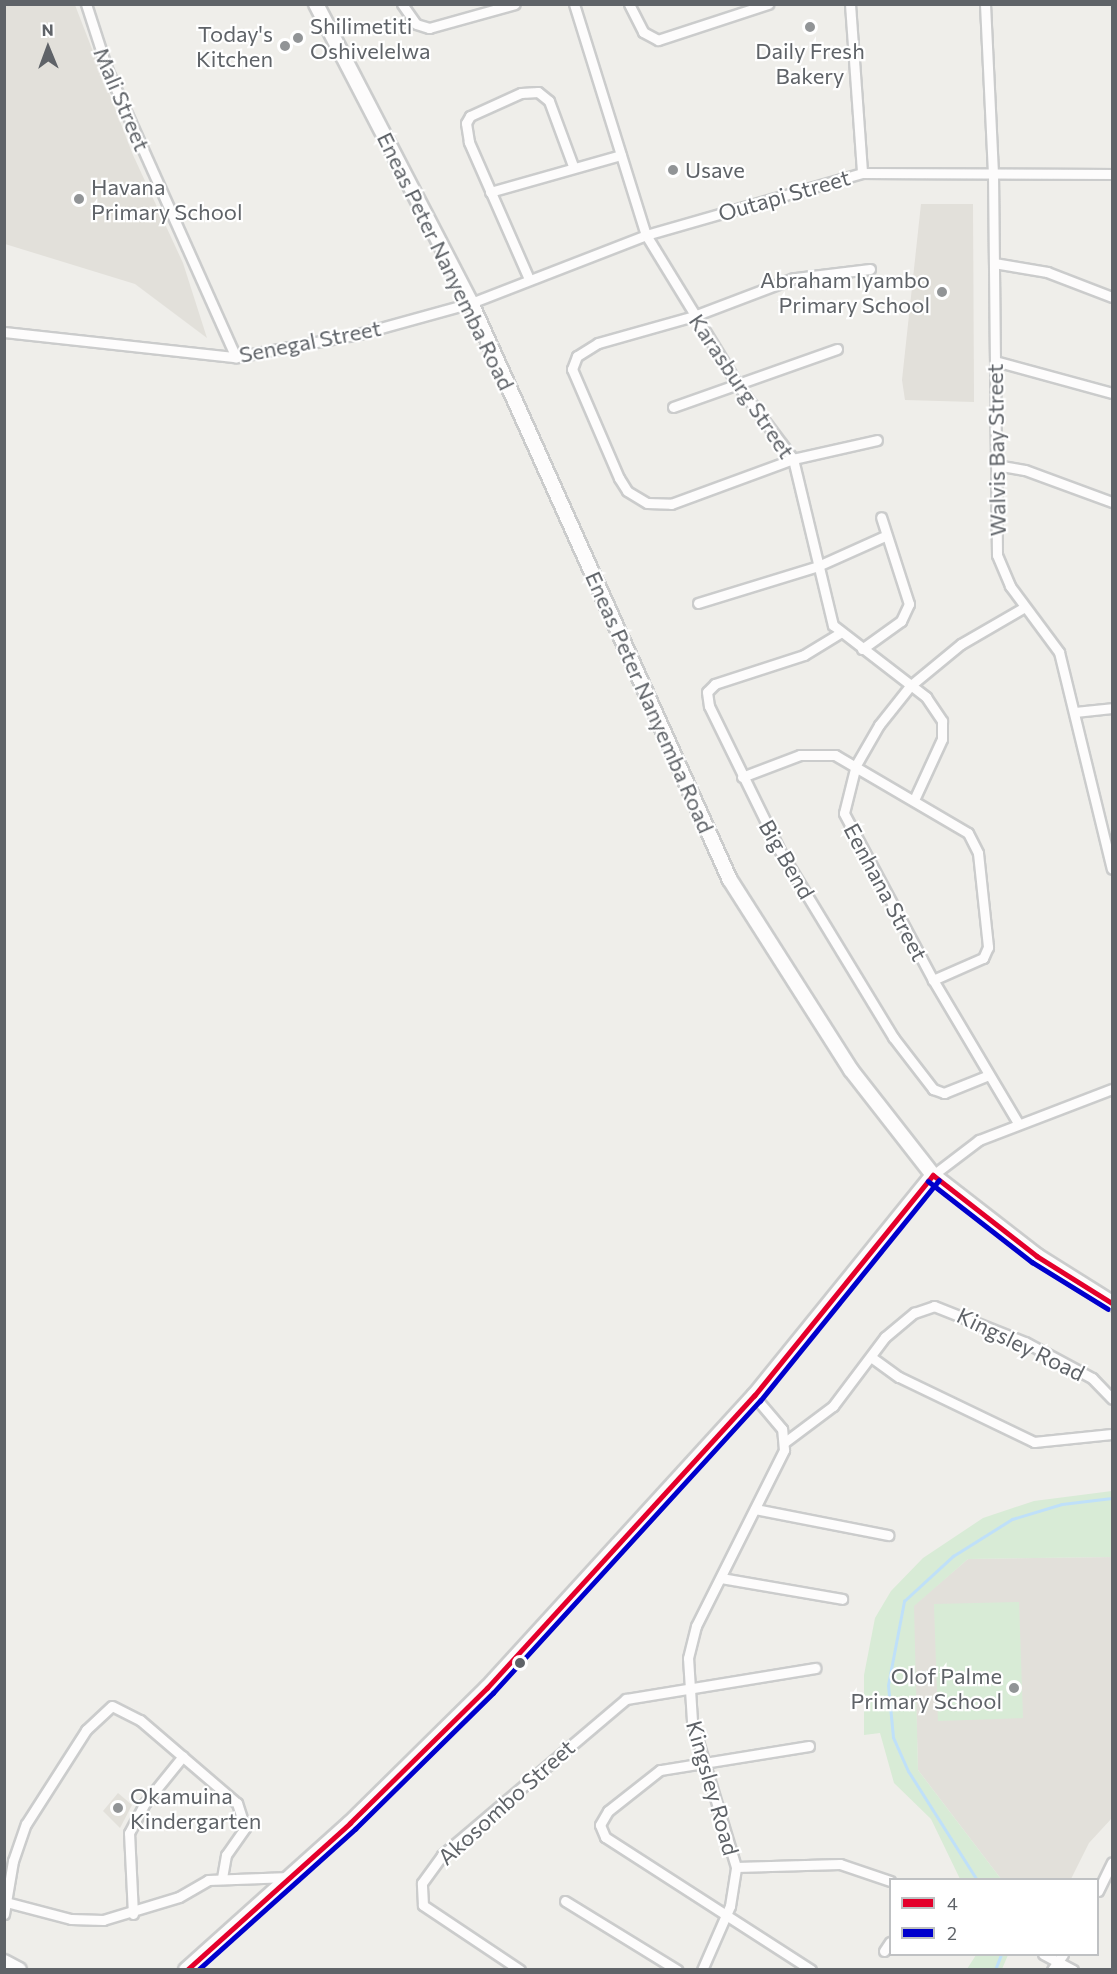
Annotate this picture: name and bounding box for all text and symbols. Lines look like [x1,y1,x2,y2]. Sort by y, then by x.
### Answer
place label: Shilimetiti Oshivelelwa [310,12,430,63]
north arrow [18,18,78,78]
text: N [42,20,54,39]
place label: Today's Kitchen [196,20,273,72]
marker: Daily Fresh Bakery [803,20,817,34]
marker: Shilimetiti Oshivelelwa [291,31,305,45]
place label: Daily Fresh Bakery [755,37,865,88]
marker: Today's Kitchen [278,39,292,53]
street label: Mali Street [88,43,156,155]
street label: Eneas Peter Nanyemba Road [372,128,520,394]
place label: Usave [685,157,745,183]
marker: Usave [666,163,680,177]
street label: Outapi Street [715,164,853,226]
place label: Havana Primary School [91,173,243,224]
marker: Havana Primary School [72,192,86,206]
place label: Abraham Iyambo Primary School [760,266,930,318]
marker: Abraham Iyambo Primary School [935,285,949,299]
street label: Karasburg Street [684,309,800,463]
street label: Senegal Street [237,314,383,368]
street label: Walvis Bay Street [981,363,1011,537]
street label: Eneas Peter Nanyemba Road [580,567,720,837]
street label: Big Bend [754,815,820,903]
street label: Eenhana Street [839,819,933,965]
street label: Kingsley Road [953,1302,1089,1386]
unlabelled marker [514,1657,526,1669]
place label: Olof Palme Primary School [850,1662,1002,1714]
marker: Olof Palme Primary School [1007,1681,1021,1695]
street label: Kingsley Road [681,1718,745,1858]
street label: Akosombo Street [432,1734,580,1870]
place label: Okamuina Kindergarten [130,1782,261,1834]
marker: Okamuina Kindergarten [111,1801,125,1815]
legend [889,1878,1099,1956]
text: 4 [947,1892,958,1914]
text: 2 [947,1922,957,1944]

